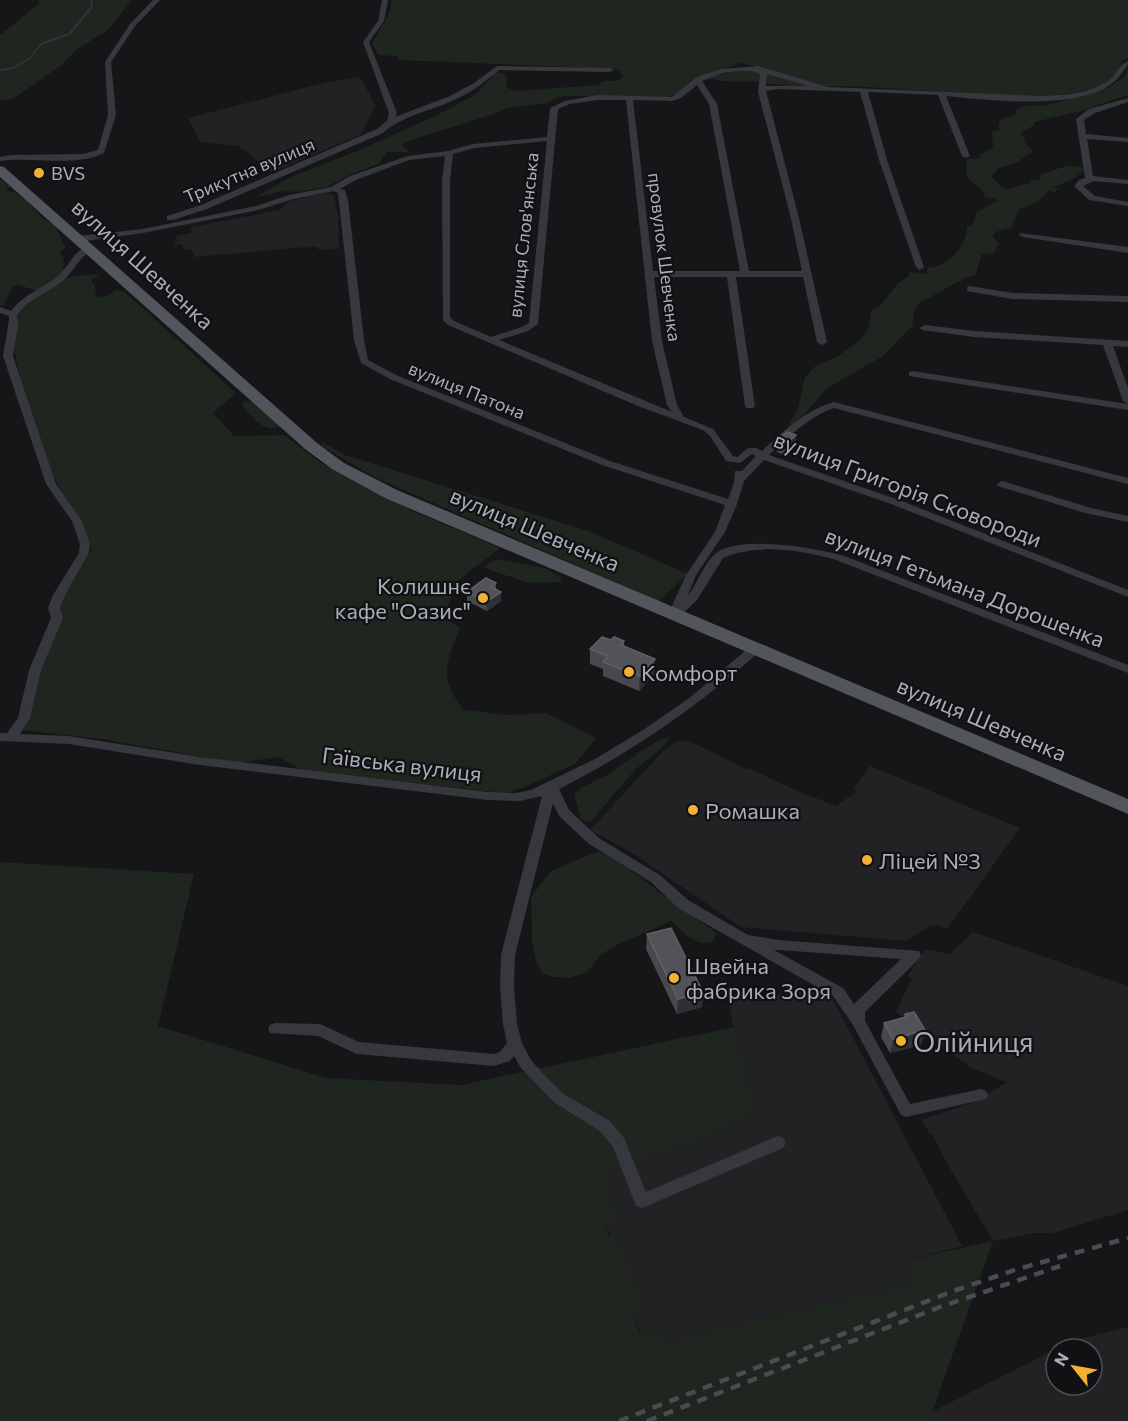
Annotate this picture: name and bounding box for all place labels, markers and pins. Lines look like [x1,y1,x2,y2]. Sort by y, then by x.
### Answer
place label: BVS [51,162,85,184]
marker: BVS [32,166,46,180]
place label: Колишнє кафе "Оазис" [335,572,471,624]
marker: Колишнє кафе "Оазис" [476,591,490,605]
place label: Комфорт [641,659,737,686]
marker: Комфорт [622,665,636,679]
place label: Ромашка [705,797,800,824]
marker: Ромашка [686,803,700,817]
place label: Ліцей №3 [879,847,981,874]
marker: Ліцей №3 [860,853,874,867]
place label: Швейна фабрика Зоря [686,952,831,1004]
marker: Швейна фабрика Зоря [667,971,681,985]
place label: Олійниця [913,1025,1033,1058]
marker: Олійниця [894,1034,908,1048]

